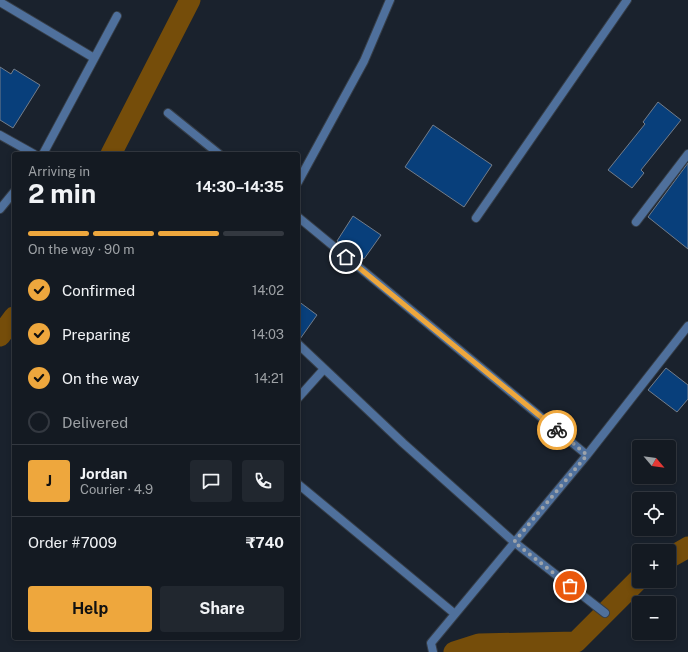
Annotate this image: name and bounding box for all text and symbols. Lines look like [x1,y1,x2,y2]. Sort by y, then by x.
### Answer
text: Arriving in [28,164,90,179]
text: 2 min [28,178,96,209]
text: 14:30–14:35 [196,178,284,195]
pin [329,240,363,274]
text: On the way · 90 m [28,242,135,257]
icon: home [335,246,357,268]
icon: check [28,279,50,301]
text: Confirmed [62,282,135,299]
text: 14:02 [252,283,284,298]
icon: check [28,323,50,345]
text: Preparing [62,326,131,343]
text: 14:03 [252,327,284,342]
icon: check [28,367,50,389]
text: On the way [62,370,139,387]
text: 14:21 [254,371,284,386]
courier [537,410,577,450]
text: Delivered [62,414,128,431]
icon: bike [546,419,568,441]
north arrow [632,440,676,484]
map controls [632,440,676,640]
button: chat [190,460,232,502]
button: phone [242,460,284,502]
text: Jordan [80,465,127,482]
text: J [46,472,52,489]
text: Courier · 4.9 [80,482,153,497]
button: locate [632,492,676,536]
text: Order #7009 [28,534,117,551]
text: ₹740 [246,534,284,551]
button: + [632,544,676,588]
pin [553,569,587,603]
icon: bag [559,575,581,597]
button: Help [28,586,152,632]
button: Share [160,586,284,632]
button: − [632,596,676,640]

